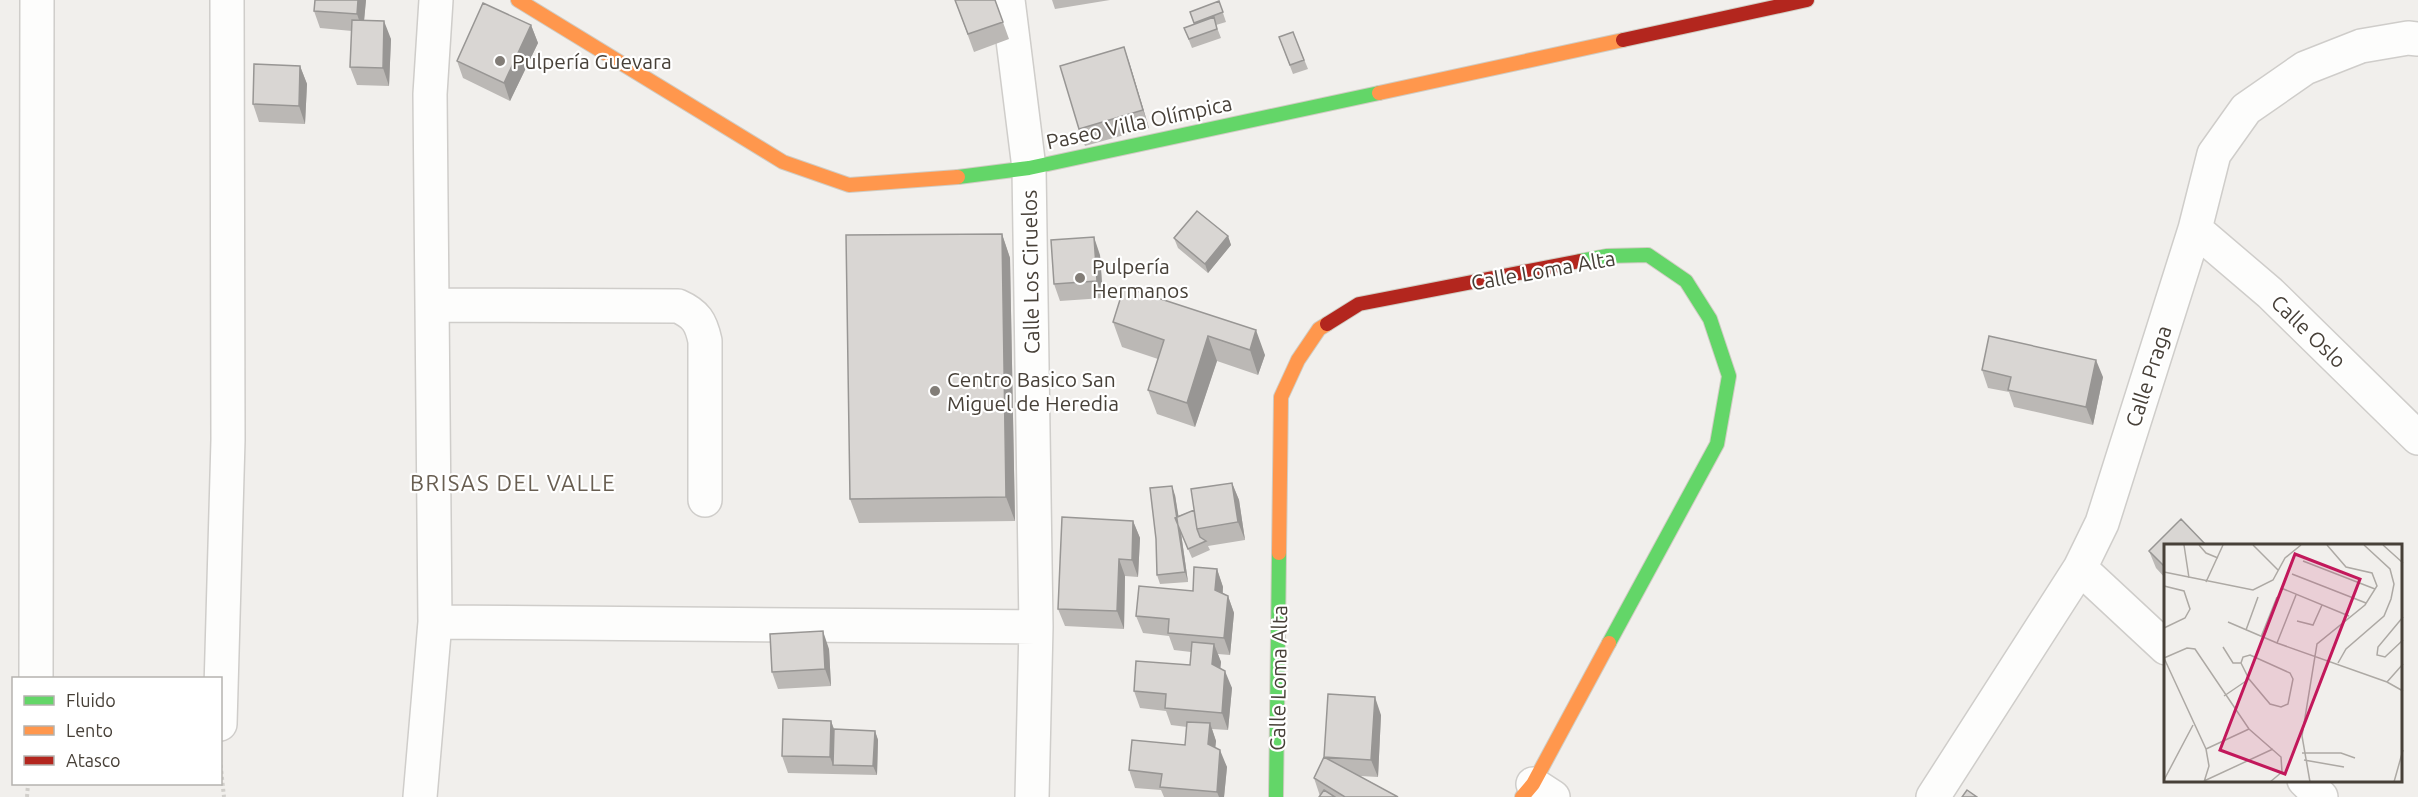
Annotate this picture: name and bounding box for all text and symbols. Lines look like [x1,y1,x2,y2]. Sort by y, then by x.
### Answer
place label: Pulpería Guevara [512,49,672,73]
marker: Pulpería Guevara [493,54,507,68]
street label: Paseo Villa Olímpica [1044,91,1234,153]
street label: Calle Los Ciruelos [1017,190,1043,354]
street label: Calle Loma Alta [1469,246,1617,294]
place label: Pulpería Hermanos [1092,254,1189,302]
marker: Pulpería Hermanos [1073,271,1087,285]
street label: Calle Oslo [2267,290,2351,372]
street label: Calle Praga [2120,322,2176,430]
place label: Centro Basico San Miguel de Heredia [947,367,1119,415]
marker: Centro Basico San Miguel de Heredia [928,384,942,398]
district label: BRISAS DEL VALLE [410,470,616,495]
inset map [2164,544,2403,782]
street label: Calle Loma Alta [1265,605,1291,751]
legend [12,677,222,785]
text: Fluido [66,690,116,710]
text: Lento [66,720,113,740]
text: Atasco [66,750,121,770]

